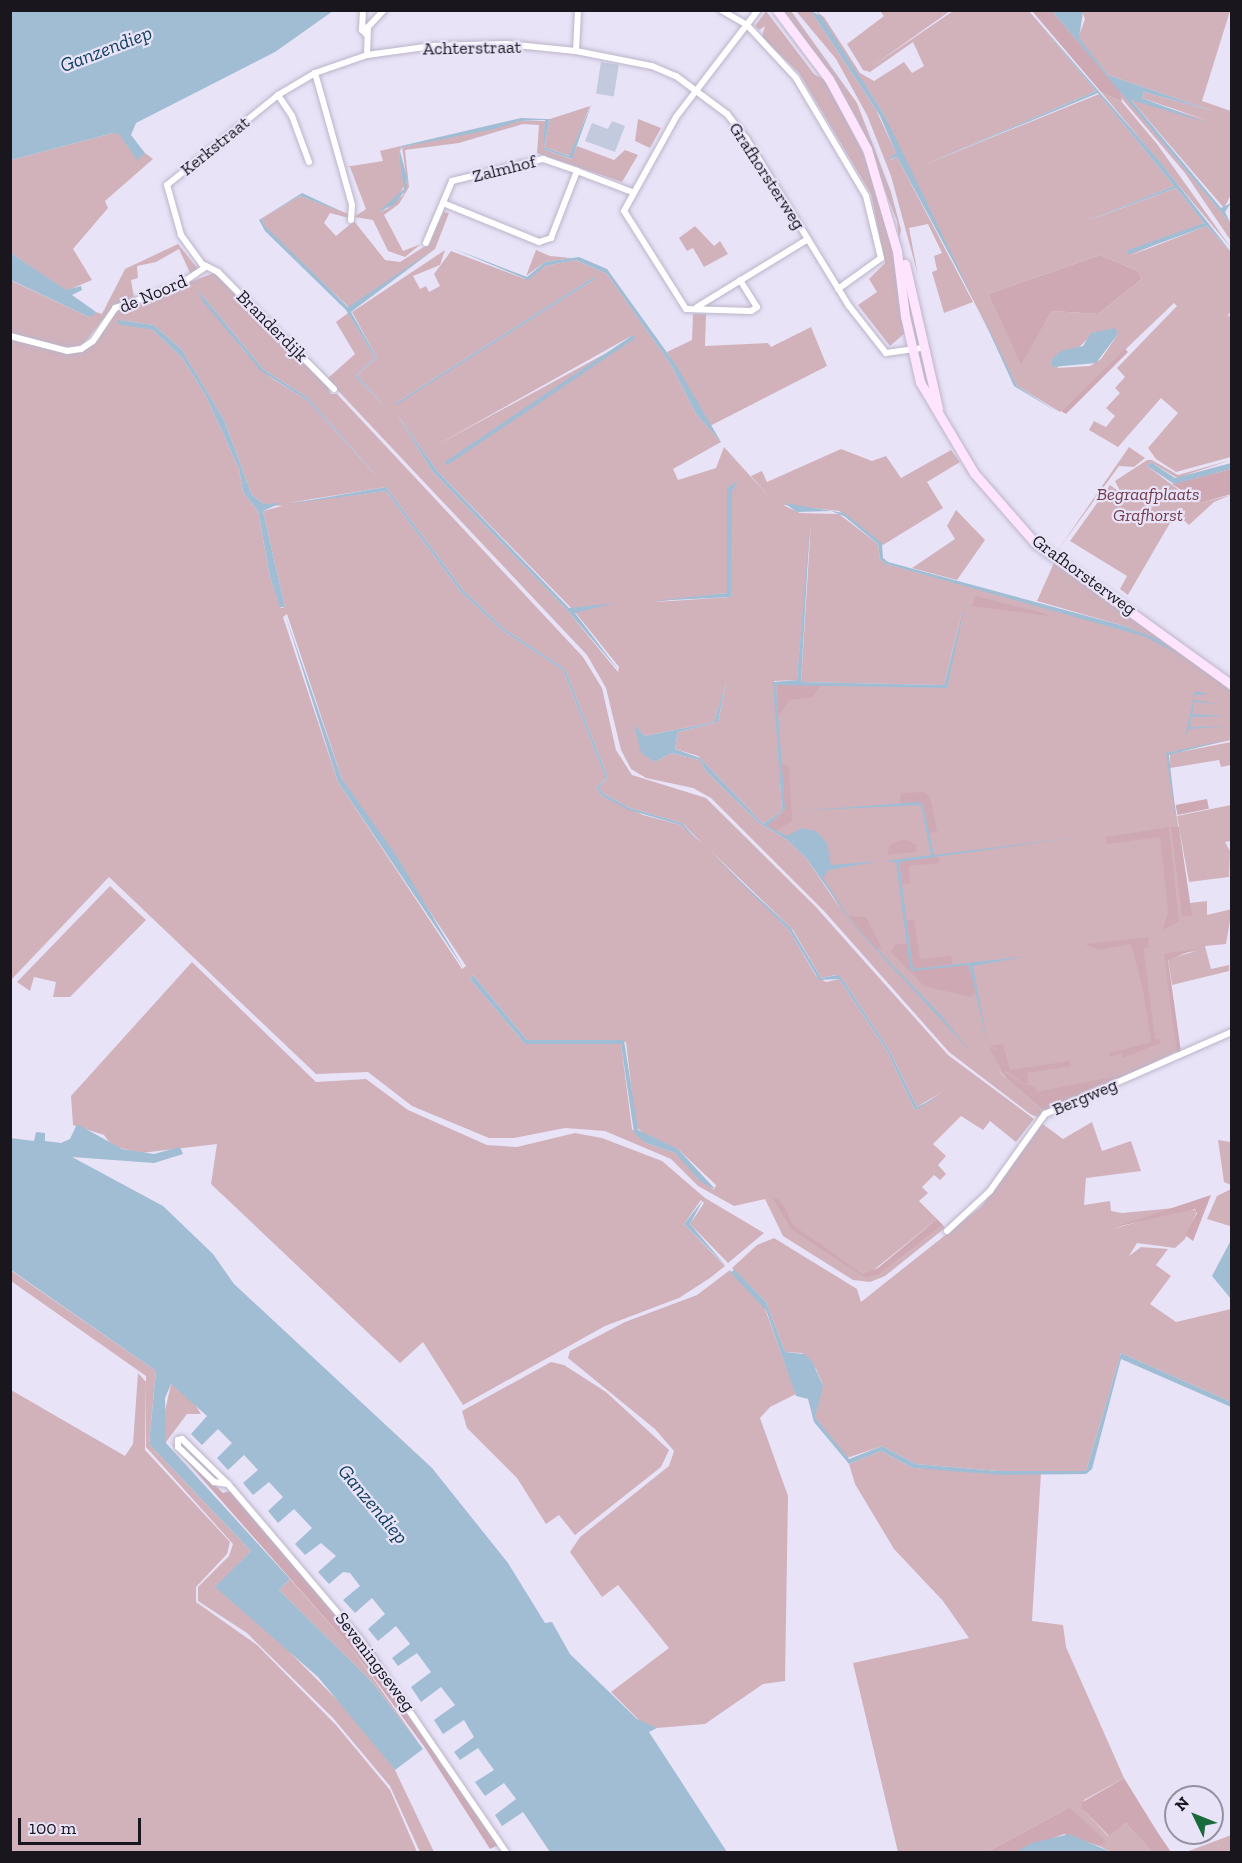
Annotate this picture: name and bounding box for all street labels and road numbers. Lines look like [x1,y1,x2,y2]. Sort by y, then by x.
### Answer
street label: Achterstraat [422,36,522,60]
street label: Kerkstraat [176,112,254,180]
street label: Grafhorsterweg [724,118,810,234]
street label: Zalmhof [470,151,538,187]
street label: de Noord [116,270,190,318]
street label: Branderdijk [232,286,312,366]
street label: Grafhorsterweg [1028,530,1140,620]
street label: Bergweg [1049,1074,1121,1120]
street label: Seveningseweg [331,1608,419,1716]

